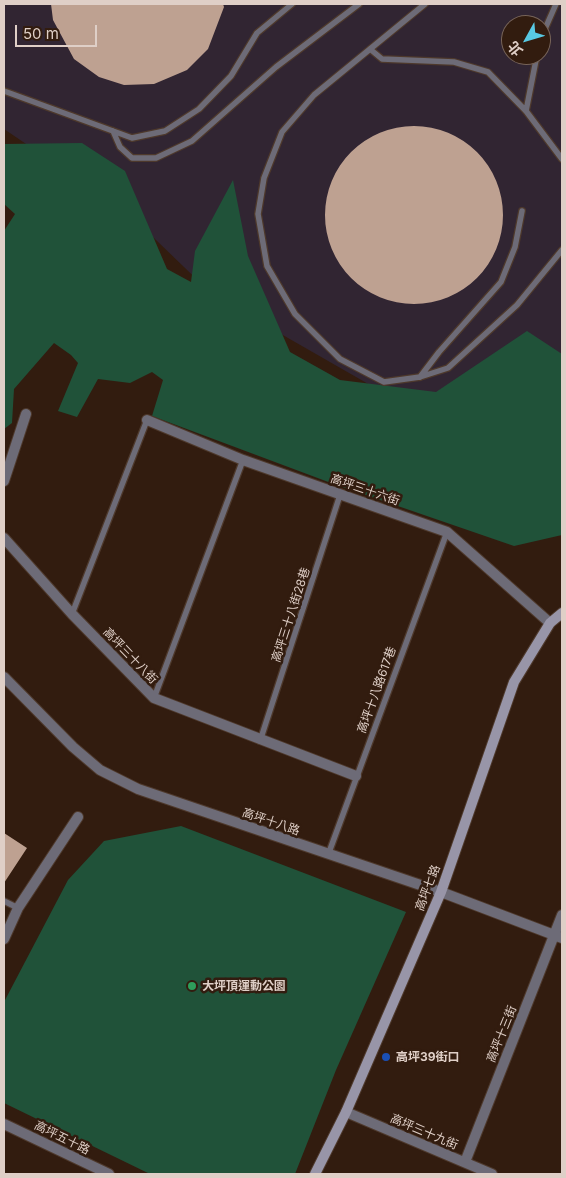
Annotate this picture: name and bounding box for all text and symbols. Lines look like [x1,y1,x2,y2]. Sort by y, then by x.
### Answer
scale bar [18,15,100,47]
north arrow [501,15,551,65]
text: 50 m [23,24,59,43]
text: 北 [504,38,526,60]
street label: 高坪三十六街 [329,471,401,509]
street label: 高坪三十八街28巷 [269,566,313,664]
street label: 高坪三十八街 [100,625,160,687]
street label: 高坪十八路617巷 [355,645,399,735]
street label: 高坪十八路 [240,805,302,839]
street label: 高坪七路 [413,863,443,913]
place label: 大坪頂運動公園 [202,979,286,993]
marker: 大坪頂運動公園 [186,980,198,992]
street label: 高坪十三街 [484,1003,520,1065]
place label: 高坪39街口 [396,1050,460,1064]
marker: 高坪39街口 [380,1051,392,1063]
street label: 高坪三十九街 [388,1111,460,1153]
street label: 高坪五十路 [32,1118,92,1158]

